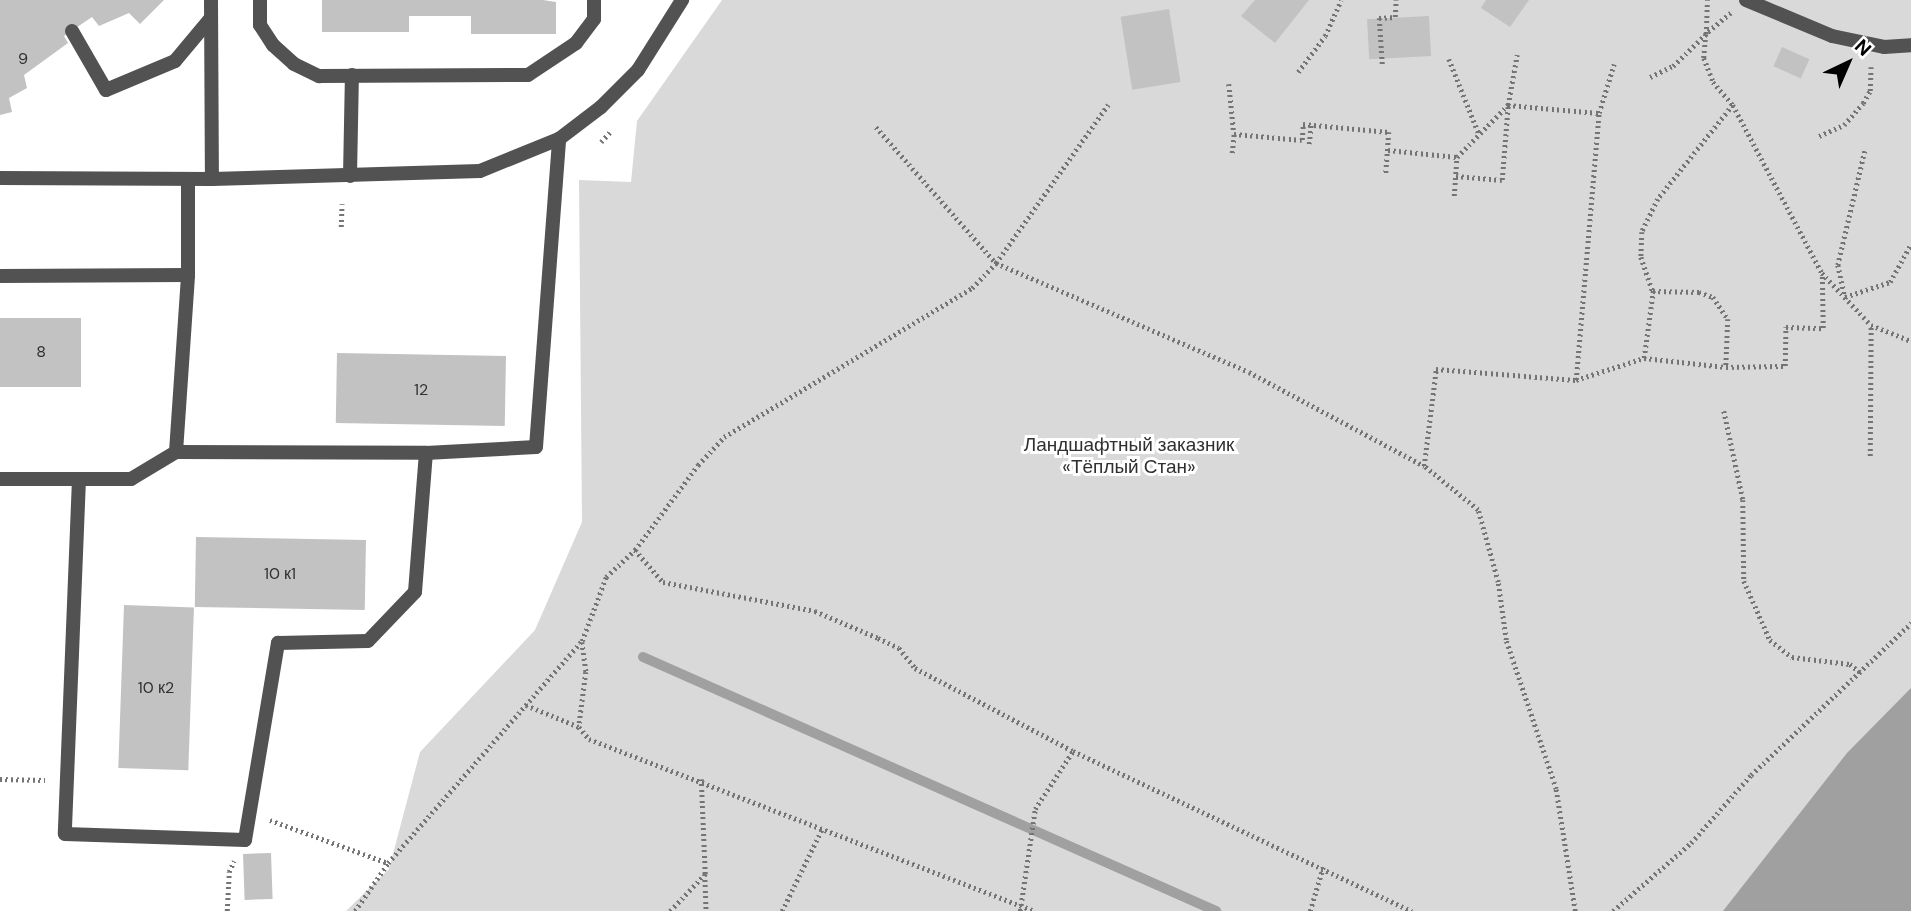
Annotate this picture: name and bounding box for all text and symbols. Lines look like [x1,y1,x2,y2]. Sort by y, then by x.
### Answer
north arrow [1813,28,1883,98]
text: N [1849,34,1877,61]
house number: 9 [18,49,28,69]
house number: 8 [36,342,46,362]
house number: 12 [414,380,428,400]
park label: Ландшафтный заказник «Тёплый Стан» [1024,434,1234,478]
house number: 10 к1 [264,564,296,584]
house number: 10 к2 [138,678,174,698]

